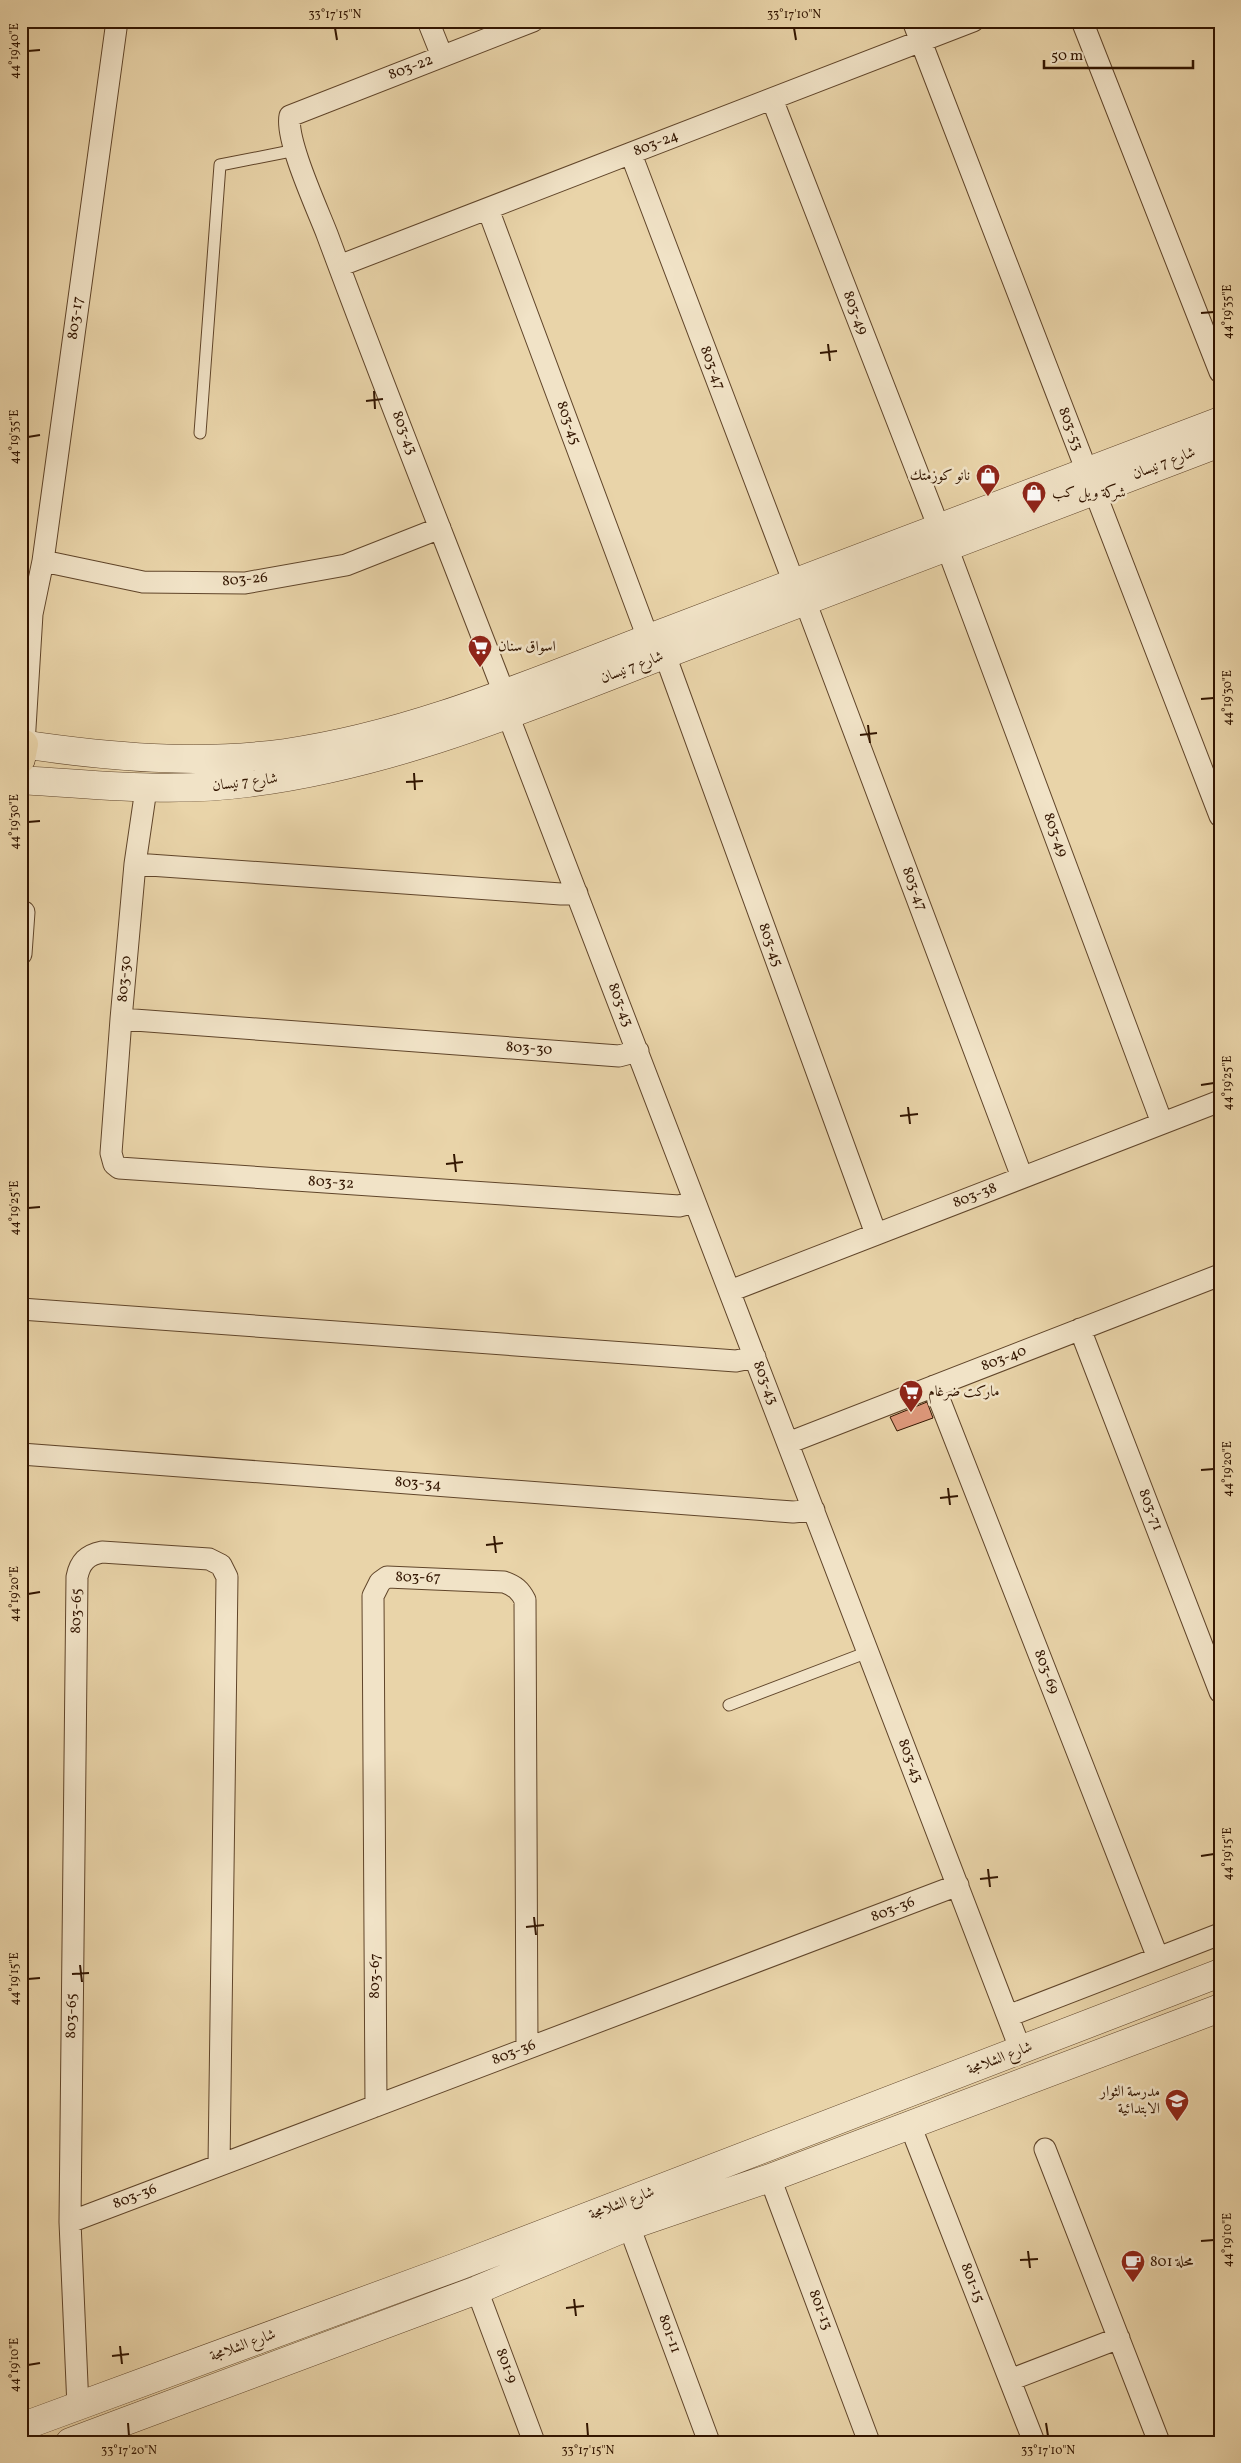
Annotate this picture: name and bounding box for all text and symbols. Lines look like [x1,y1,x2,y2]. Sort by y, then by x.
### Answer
text: 33°17'15"N [308,7,362,23]
text: 33°17'10"N [767,7,821,23]
text: 44°19'40"E [7,23,23,79]
scale bar [1044,38,1192,70]
text: 50 m [1051,46,1083,67]
street label: 803-22 [386,50,436,86]
street label: 803-24 [630,126,682,162]
text: 44°19'35"E [1220,285,1236,339]
street label: 803-49 [837,288,873,338]
street label: 803-17 [63,295,89,341]
street label: 803-47 [694,343,730,393]
street label: 803-45 [550,398,586,448]
street label: 803-53 [1052,404,1088,454]
street label: 803-43 [386,408,422,458]
text: 44°19'35"E [7,410,23,464]
street label: شارع 7 نيسان [1129,442,1199,487]
shop icon: نانو كوزمتك [975,463,1001,497]
place label: نانو كوزمتك [910,466,970,487]
shop icon: شركة ويل كب [1021,480,1047,514]
place label: شركة ويل كب [1052,483,1126,504]
street label: 803-26 [221,568,269,592]
supermarket icon: اسواق سنان [467,634,493,668]
place label: اسواق سنان [498,637,556,658]
street label: شارع 7 نيسان [597,646,667,691]
text: 44°19'30"E [1220,670,1236,726]
street label: شارع 7 نيسان [211,769,279,798]
text: 44°19'30"E [7,794,23,850]
street label: 803-49 [1037,810,1073,860]
street label: 803-47 [896,864,932,914]
street label: 803-45 [752,920,788,970]
street label: 803-30 [113,955,137,1003]
street label: 803-43 [602,980,638,1030]
street label: 803-30 [505,1037,553,1061]
text: 44°19'25"E [1220,1056,1236,1110]
street label: 803-32 [307,1171,355,1195]
street label: 803-38 [950,1178,1000,1214]
text: 44°19'25"E [7,1181,23,1235]
street label: 803-40 [978,1341,1030,1377]
street label: 803-43 [747,1358,783,1408]
supermarket icon: ماركت ضرغام [898,1379,924,1413]
place label: ماركت ضرغام [928,1382,1000,1404]
text: 44°19'20"E [1220,1441,1236,1497]
street label: 803-34 [394,1472,442,1496]
street label: 803-71 [1132,1486,1168,1534]
text: 44°19'20"E [7,1566,23,1622]
street label: 803-67 [395,1567,441,1589]
street label: 803-65 [66,1588,88,1634]
street label: 803-69 [1028,1647,1064,1697]
street label: 803-43 [892,1736,928,1786]
text: 44°19'15"E [1220,1827,1236,1881]
street label: 803-36 [868,1892,918,1928]
text: 44°19'15"E [7,1952,23,2006]
street label: 803-67 [365,1953,386,1999]
street label: 803-65 [61,1993,83,2039]
street label: 803-36 [489,2035,539,2071]
street label: شارع الشلامجة [964,2037,1036,2082]
place label: مدرسة الثوار الابتدائية [1098,2082,1160,2120]
school or university icon: مدرسة الثوار الابتدائية [1164,2088,1190,2122]
street label: 803-36 [110,2179,160,2215]
street label: شارع الشلامجة [586,2182,658,2227]
text: 44°19'10"E [1220,2213,1236,2267]
cafe icon: محلة 801 [1120,2249,1146,2283]
place label: محلة 801 [1150,2252,1193,2273]
street label: 801-15 [955,2260,989,2306]
street label: 801-13 [803,2287,837,2333]
street label: 801-11 [652,2312,686,2356]
street label: شارع الشلامجة [207,2324,279,2369]
text: 44°19'10"E [7,2338,23,2392]
street label: 801-9 [490,2345,522,2387]
text: 33°17'20"N [101,2443,157,2459]
text: 33°17'15"N [561,2443,615,2459]
text: 33°17'10"N [1021,2443,1075,2459]

